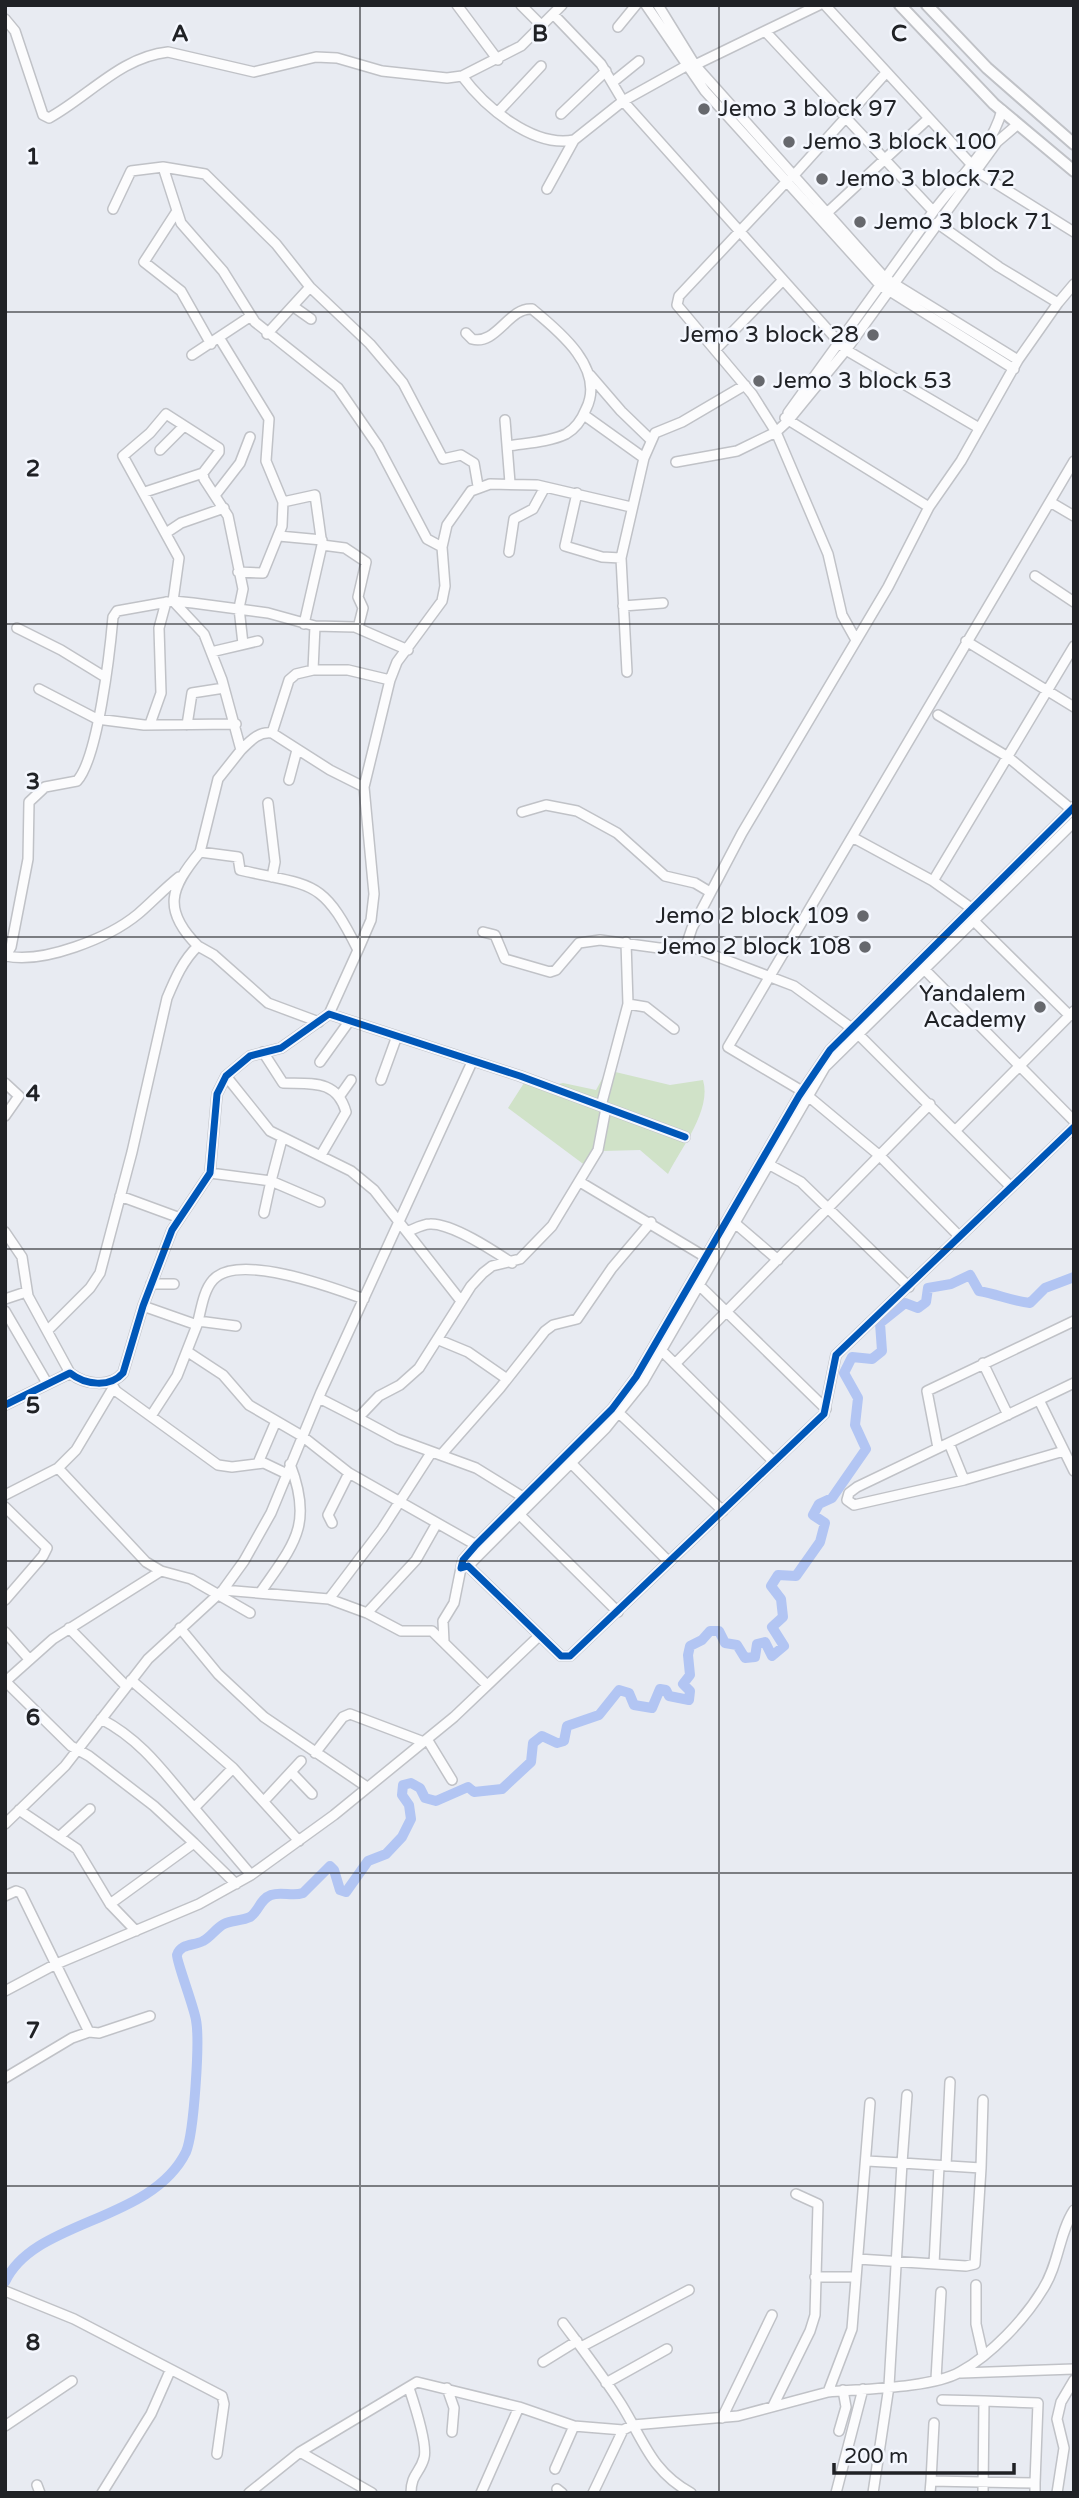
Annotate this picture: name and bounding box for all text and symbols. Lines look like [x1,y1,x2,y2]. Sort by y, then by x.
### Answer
text: A [171,20,189,48]
text: B [532,20,548,48]
text: C [891,20,907,48]
place label: Jemo 3 block 97 [718,95,897,123]
marker: Jemo 3 block 97 [696,101,712,117]
place label: Jemo 3 block 100 [803,128,997,156]
marker: Jemo 3 block 100 [781,134,797,150]
text: 1 [26,143,40,171]
place label: Jemo 3 block 72 [836,165,1015,193]
marker: Jemo 3 block 72 [814,171,830,187]
place label: Jemo 3 block 71 [874,208,1053,236]
marker: Jemo 3 block 71 [852,214,868,230]
place label: Jemo 3 block 28 [680,321,859,349]
marker: Jemo 3 block 28 [865,327,881,343]
place label: Jemo 3 block 53 [773,367,952,395]
marker: Jemo 3 block 53 [751,373,767,389]
text: 2 [26,455,40,483]
text: 3 [26,768,40,796]
place label: Jemo 2 block 109 [655,902,849,930]
marker: Jemo 2 block 109 [855,908,871,924]
place label: Jemo 2 block 108 [657,933,851,961]
marker: Jemo 2 block 108 [857,939,873,955]
place label: Yandalem Academy [919,980,1026,1034]
marker: Yandalem Academy [1032,999,1048,1015]
text: 4 [26,1080,41,1108]
text: 5 [26,1392,40,1420]
text: 6 [26,1704,40,1732]
text: 7 [26,2017,40,2045]
text: 8 [26,2329,40,2357]
scale bar [834,2432,1014,2476]
text: 200 m [844,2444,908,2469]

